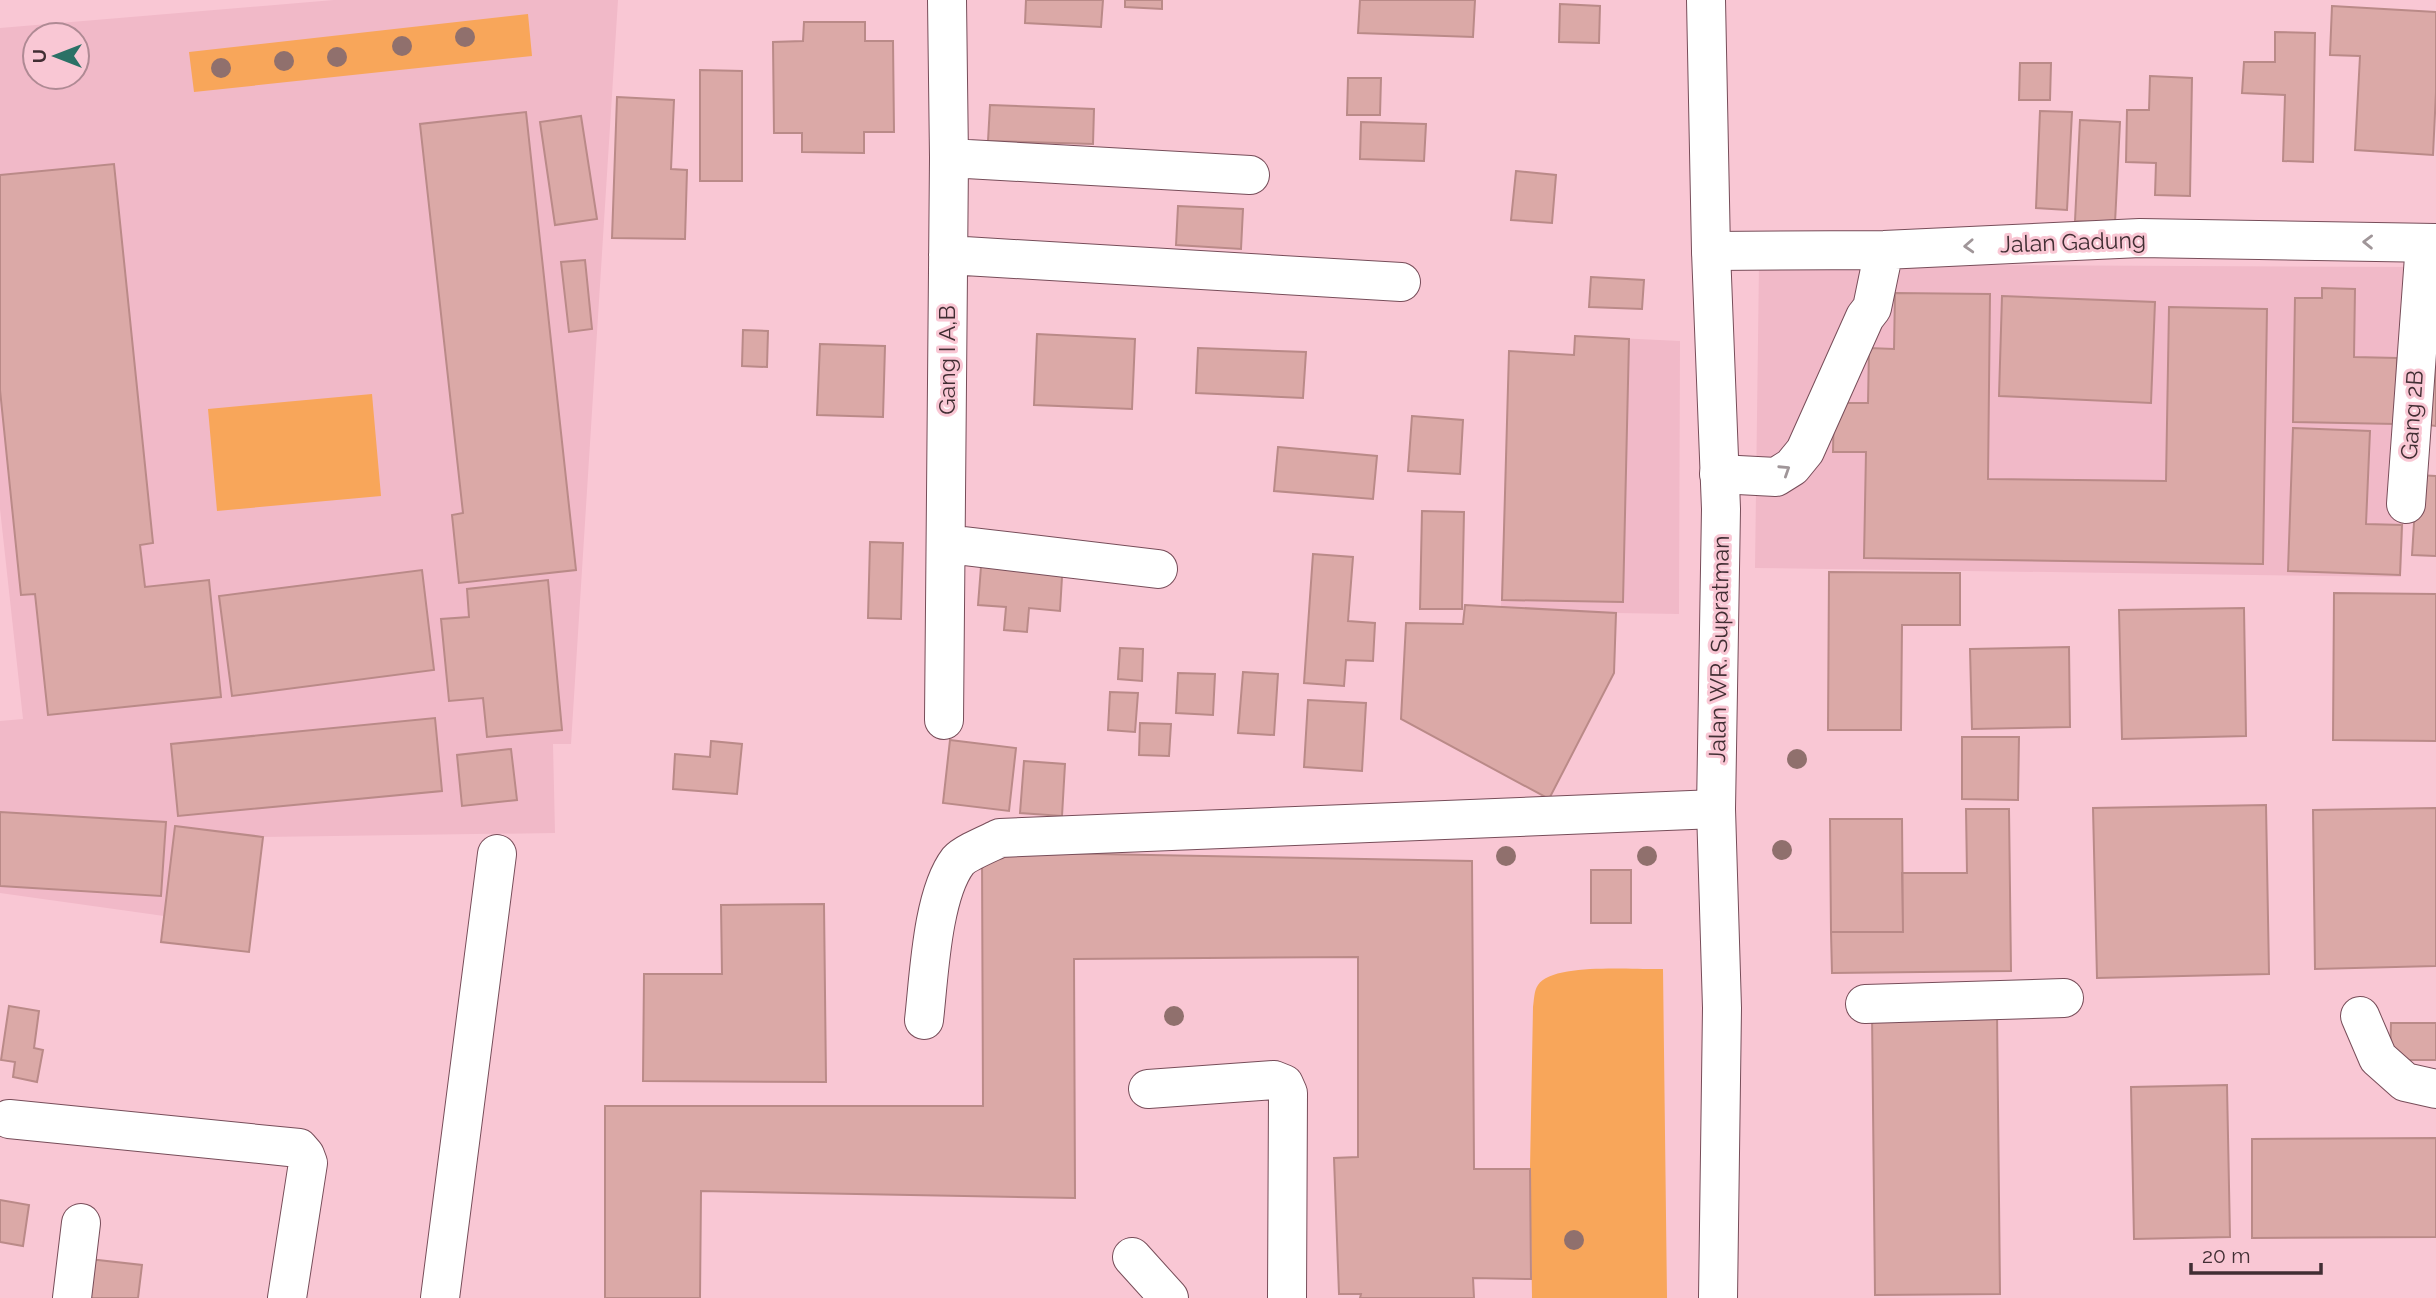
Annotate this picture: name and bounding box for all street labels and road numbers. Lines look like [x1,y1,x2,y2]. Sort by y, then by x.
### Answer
street label: Jalan Gadung [2000,225,2146,258]
street label: Gang I A,B [933,305,960,415]
street label: Gang 2B [2395,369,2428,461]
street label: Jalan WR. Supratman [1703,535,1734,763]

